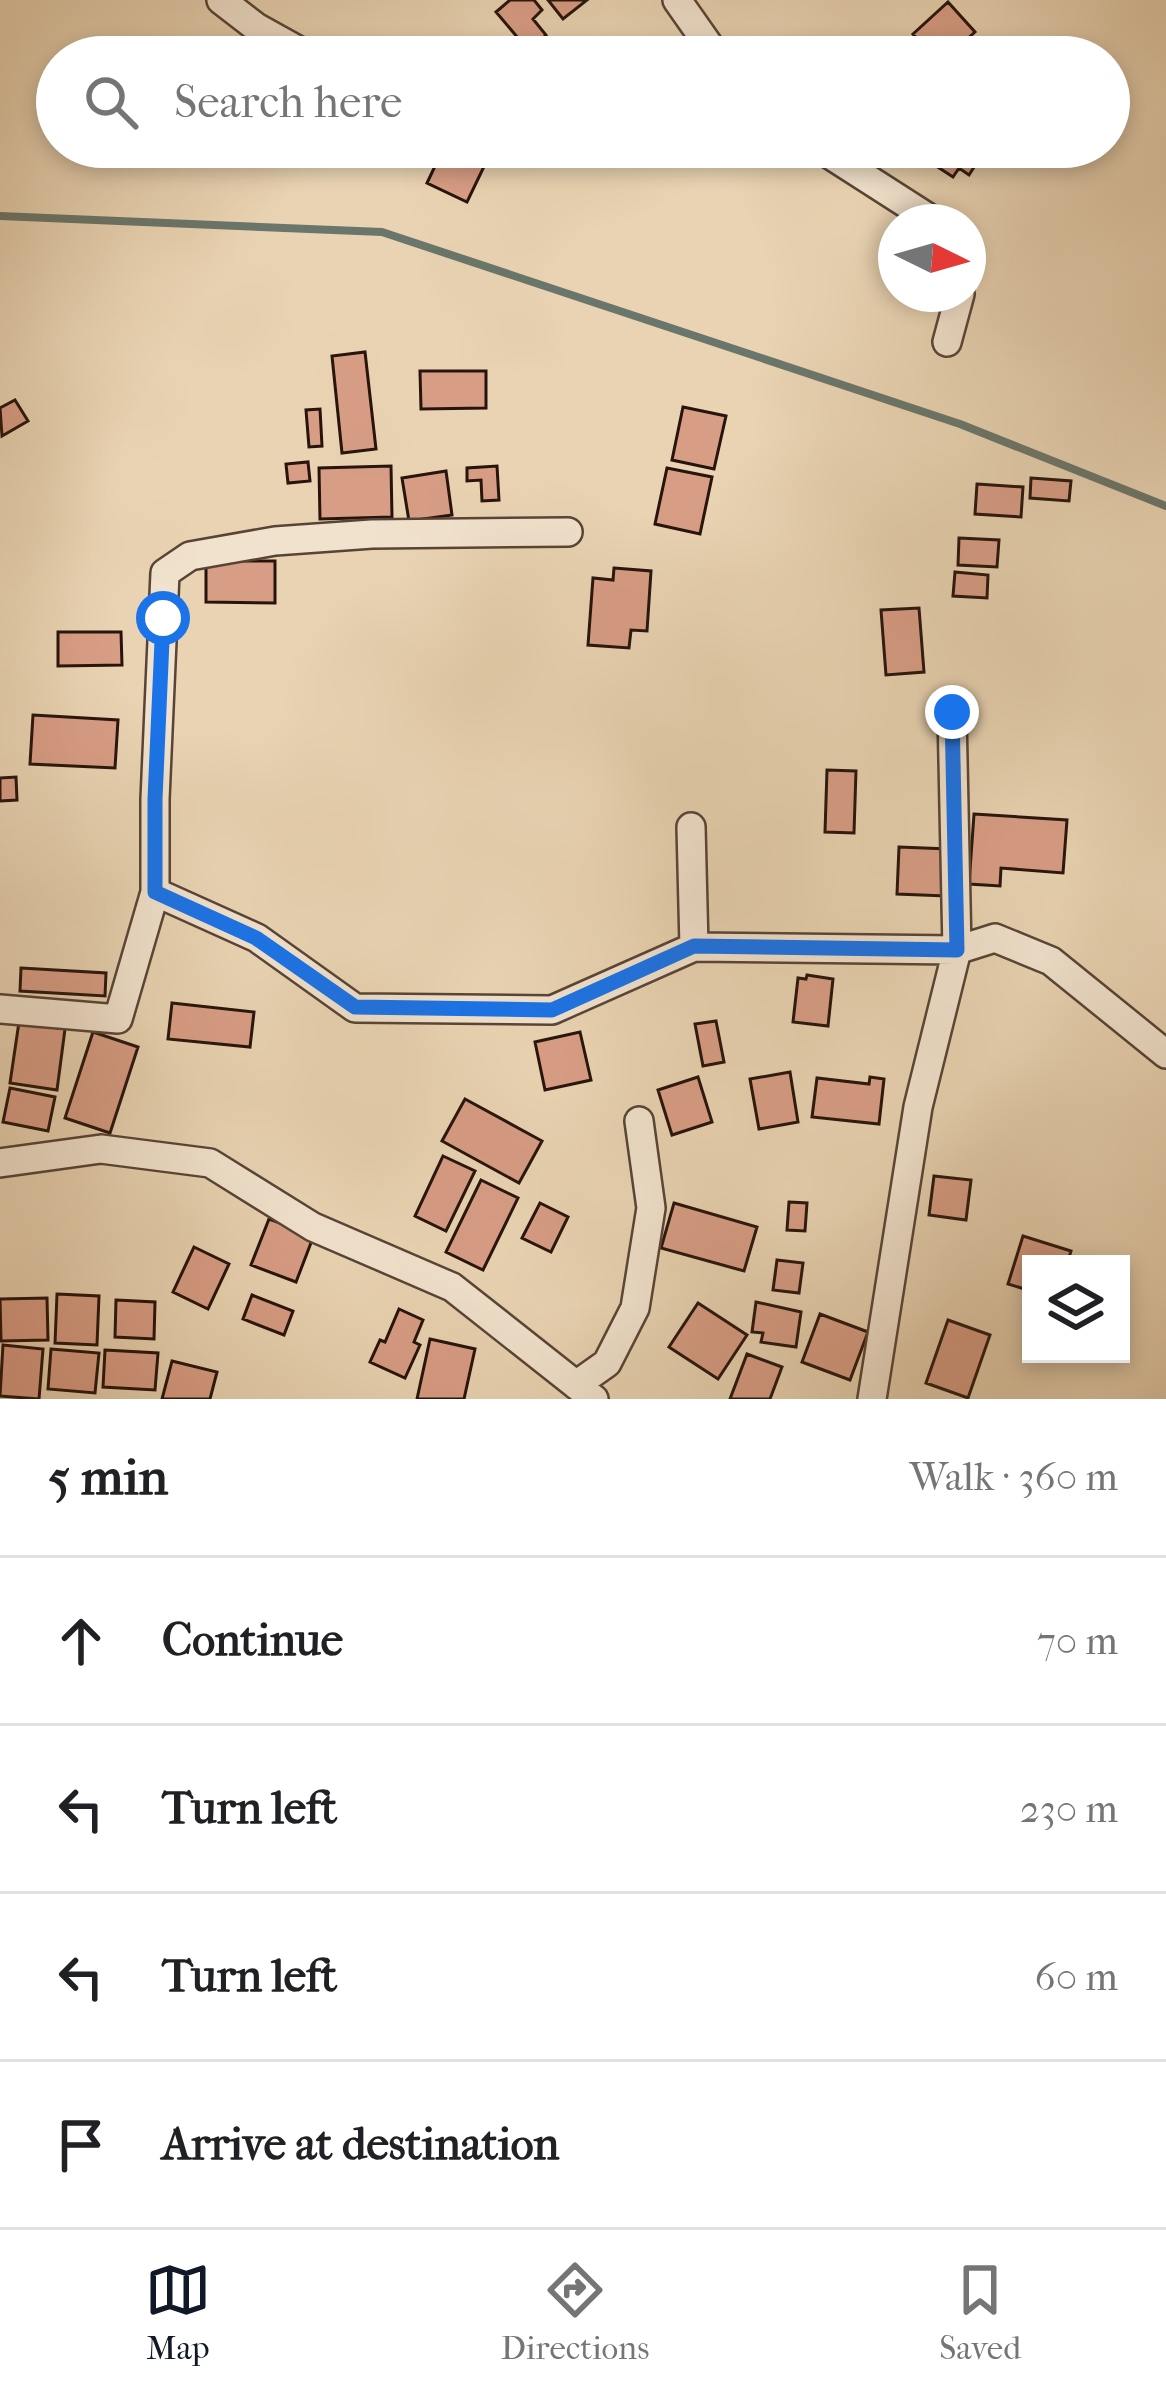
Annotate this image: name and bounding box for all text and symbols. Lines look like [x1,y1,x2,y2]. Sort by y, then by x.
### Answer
search box [36,36,1130,168]
icon: search [78,69,144,135]
text: Search here [174,76,402,129]
north arrow [878,204,986,312]
route start [136,591,190,645]
route end [925,685,979,739]
map controls [1022,1255,1130,1363]
button: layers [1022,1255,1130,1363]
text: 5 min [48,1447,168,1507]
text: Walk · 360 m [909,1454,1118,1500]
icon: ahead [48,1608,114,1674]
text: Continue [162,1614,343,1667]
text: 70 m [1037,1618,1118,1664]
icon: left [48,1776,114,1842]
text: Turn left [162,1782,337,1835]
text: 230 m [1020,1786,1118,1832]
icon: left [48,1944,114,2010]
text: Turn left [162,1950,337,2003]
text: 60 m [1035,1954,1118,2000]
icon: arrive [48,2112,114,2178]
text: Arrive at destination [162,2118,559,2171]
tab: Map [145,2257,211,2368]
tab: Directions [501,2257,649,2368]
tab: Saved [939,2257,1021,2368]

